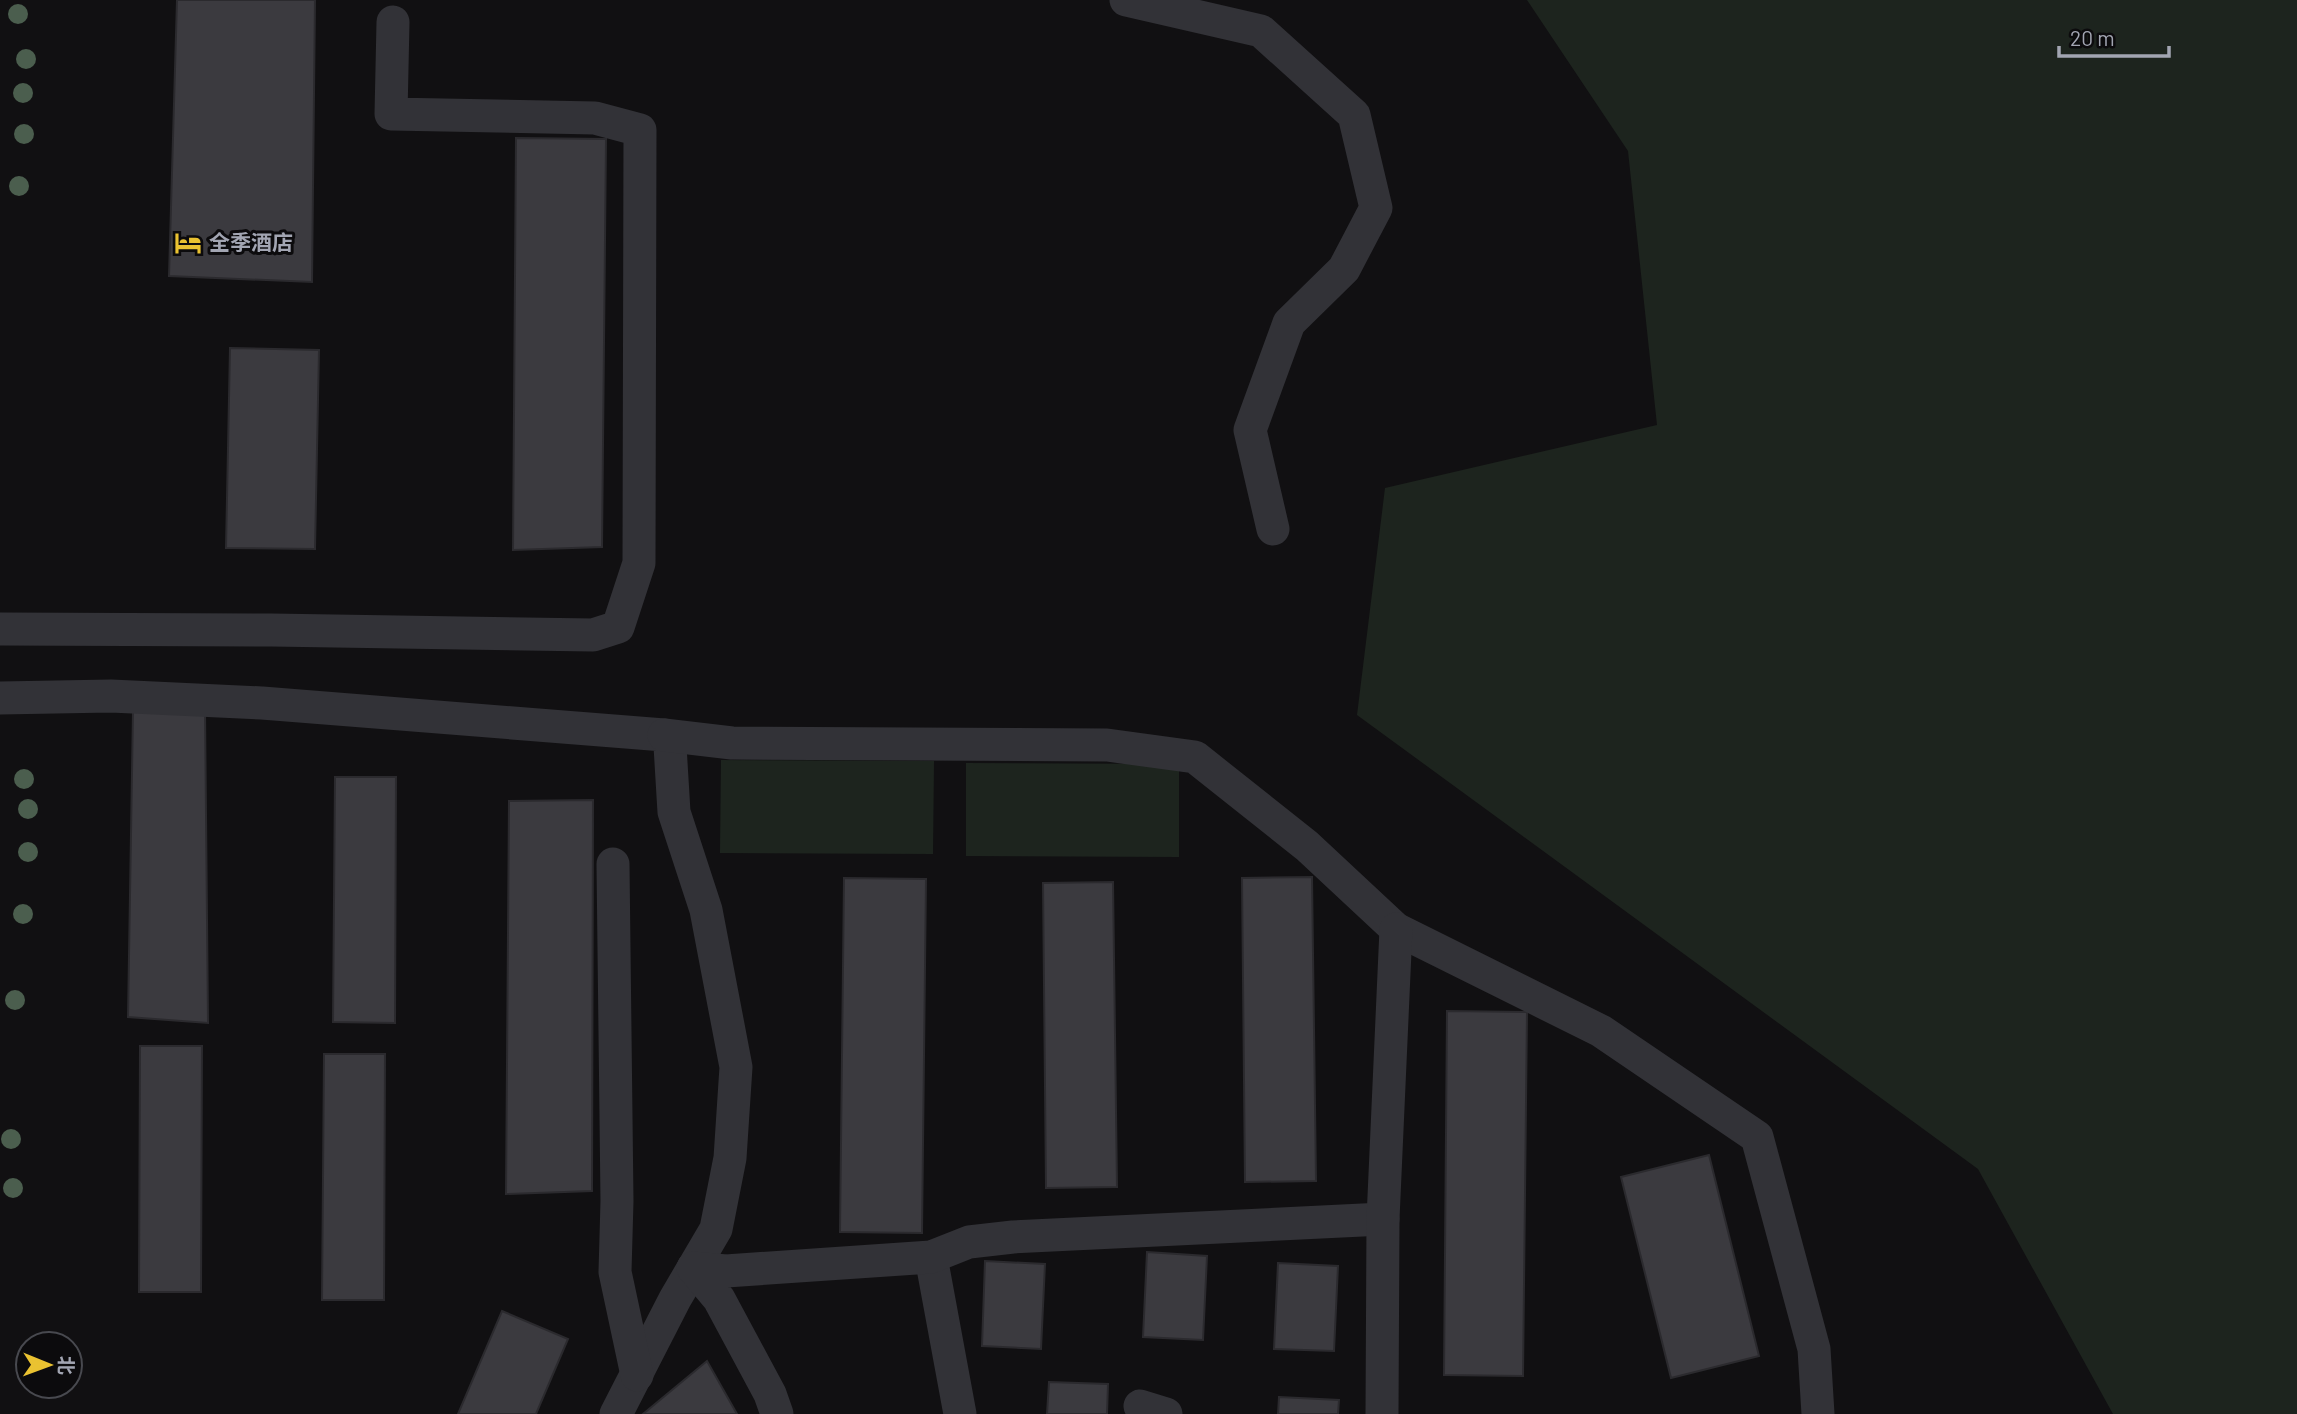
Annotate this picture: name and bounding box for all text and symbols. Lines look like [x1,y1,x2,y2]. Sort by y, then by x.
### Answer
scale bar [2059,14,2169,58]
text: 20 m [2070,25,2115,50]
hotel icon: 全季酒店 [173,228,203,258]
place label: 全季酒店 [209,229,293,254]
north arrow [14,1330,84,1400]
text: 北 [55,1356,78,1375]

